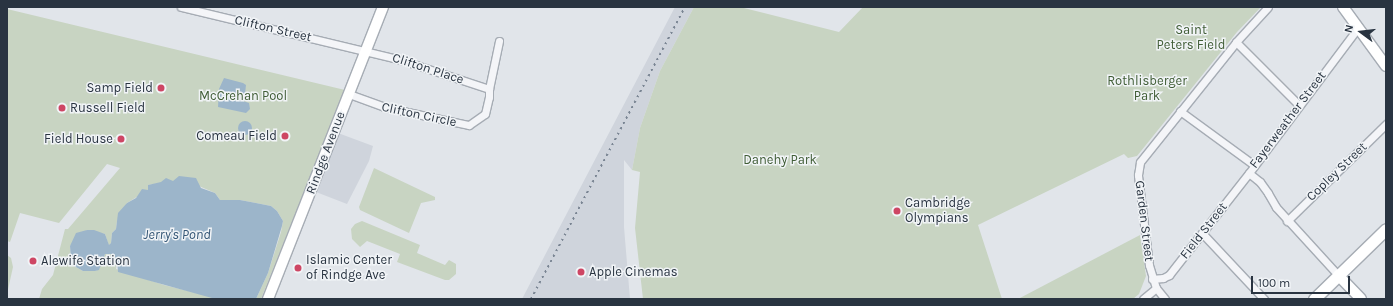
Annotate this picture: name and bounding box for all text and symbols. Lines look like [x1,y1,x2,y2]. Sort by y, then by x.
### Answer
north arrow [1341,12,1381,52]
street label: Clifton Street [233,13,313,45]
park label: Saint Peters Field [1157,23,1225,54]
text: N [1342,23,1356,34]
street label: Clifton Place [390,50,466,88]
street label: Fayerweather Street [1246,69,1330,171]
park label: Rothlisberger Park [1107,74,1187,105]
place label: Samp Field [86,80,153,96]
marker: Samp Field [156,83,166,93]
park label: McCrehan Pool [199,88,287,104]
street label: Clifton Circle [380,99,458,131]
place label: Russell Field [70,100,145,116]
marker: Russell Field [57,103,67,113]
street label: Rindge Avenue [303,109,349,197]
place label: Comeau Field [196,128,277,144]
place label: Field House [44,131,113,147]
marker: Comeau Field [280,131,290,141]
marker: Field House [116,134,126,144]
street label: Copley Street [1304,139,1370,205]
park label: Danehy Park [743,152,817,168]
street label: Garden Street [1131,180,1157,262]
place label: Cambridge Olympians [905,196,970,227]
street label: Field Street [1177,200,1231,262]
marker: Cambridge Olympians [892,206,902,216]
water label: Jerry's Pond [143,227,211,243]
place label: Alewife Station [41,253,130,269]
place label: Islamic Center of Rindge Ave [306,253,392,284]
marker: Alewife Station [28,256,38,266]
marker: Islamic Center of Rindge Ave [293,263,303,273]
place label: Apple Cinemas [589,264,678,280]
marker: Apple Cinemas [576,267,586,277]
scale bar [1253,268,1352,294]
text: 100 m [1258,276,1290,290]

